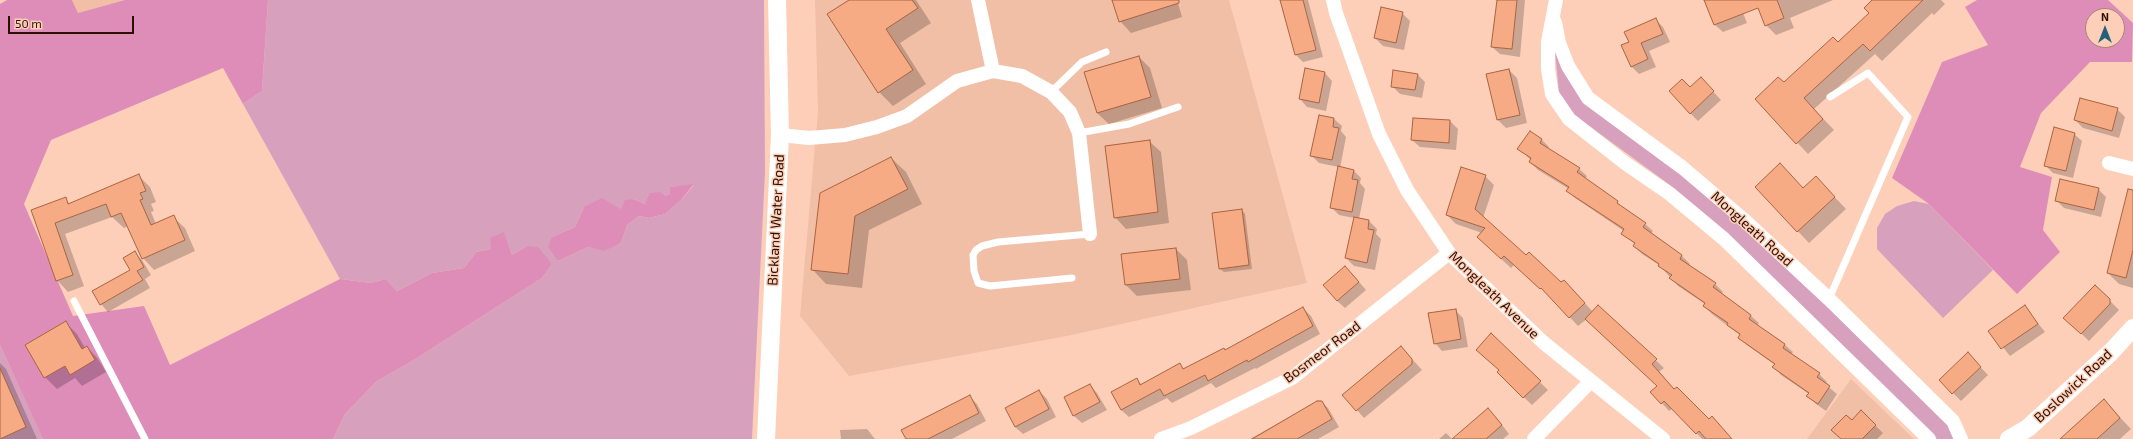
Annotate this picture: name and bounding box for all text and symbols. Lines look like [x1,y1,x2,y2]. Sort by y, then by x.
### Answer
scale bar [10,8,136,34]
north arrow [2085,8,2125,48]
text: N [2101,10,2109,23]
text: 50 m [15,16,42,30]
street label: Bickland Water Road [764,154,788,286]
street label: Mongleath Road [1708,188,1796,270]
street label: Mongleath Avenue [1445,248,1543,342]
street label: Bosmeor Road [1280,317,1364,387]
street label: Boslowick Road [2031,346,2115,426]

